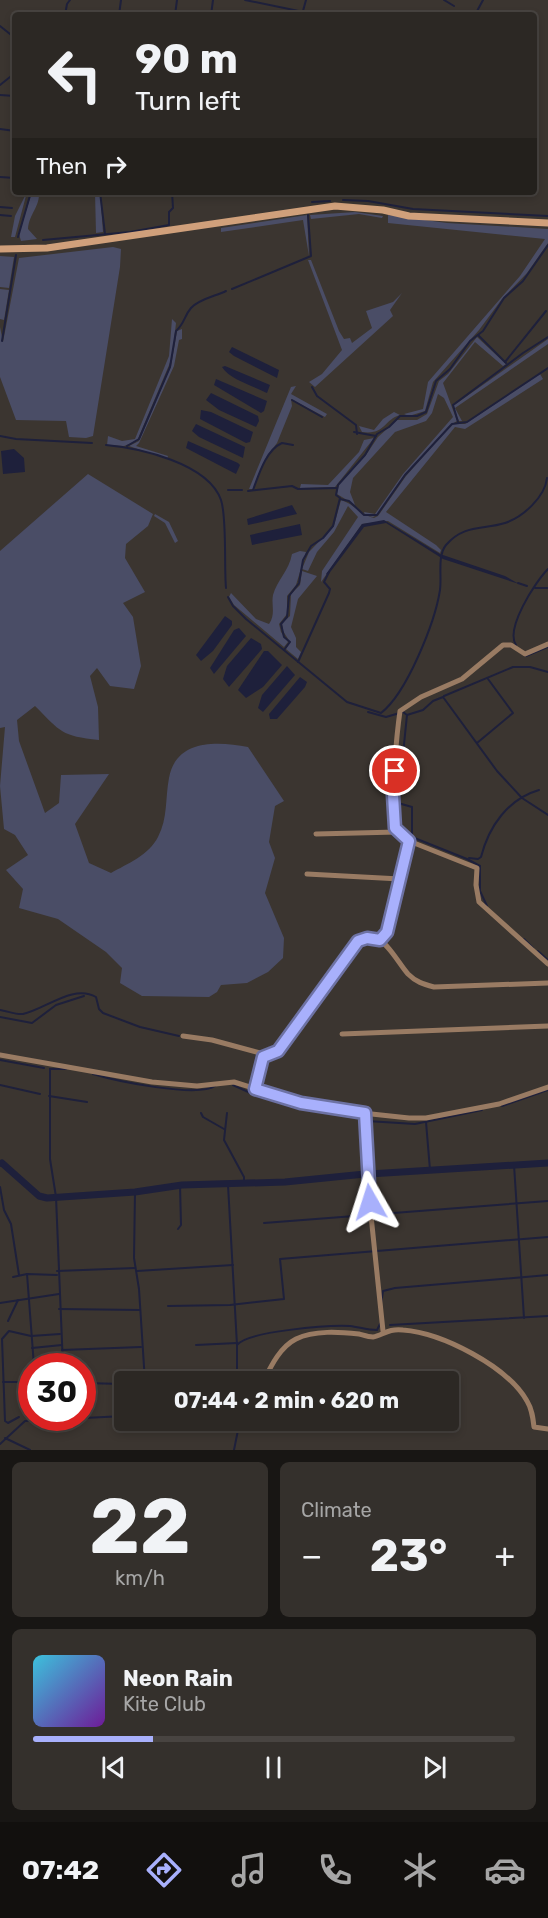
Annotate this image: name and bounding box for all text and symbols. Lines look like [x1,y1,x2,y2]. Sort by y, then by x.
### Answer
text: 90 m [135,34,238,84]
icon: left [36,36,114,114]
text: Turn left [135,85,240,117]
icon: right [99,150,132,183]
text: Then [36,153,87,180]
pin [369,745,420,796]
icon: arrive [378,754,411,787]
position arrow [338,1170,402,1234]
speed limit sign: 30 [18,1353,96,1431]
text: 07:44 · 2 min · 620 m [174,1387,399,1414]
text: 22 [89,1480,191,1573]
text: Climate [301,1498,372,1522]
text: 23° [370,1529,447,1582]
text: − [301,1536,322,1575]
text: + [494,1536,515,1575]
text: km/h [115,1566,165,1590]
text: Neon Rain [123,1665,233,1692]
text: Kite Club [123,1692,206,1716]
icon: previous [97,1751,130,1784]
icon: pause [257,1751,290,1784]
icon: next [418,1751,451,1784]
icon: directions [143,1849,185,1891]
icon: music [228,1849,270,1891]
icon: phone [314,1849,356,1891]
icon: climate [399,1849,441,1891]
icon: car [484,1849,526,1891]
text: 07:42 [22,1854,99,1886]

